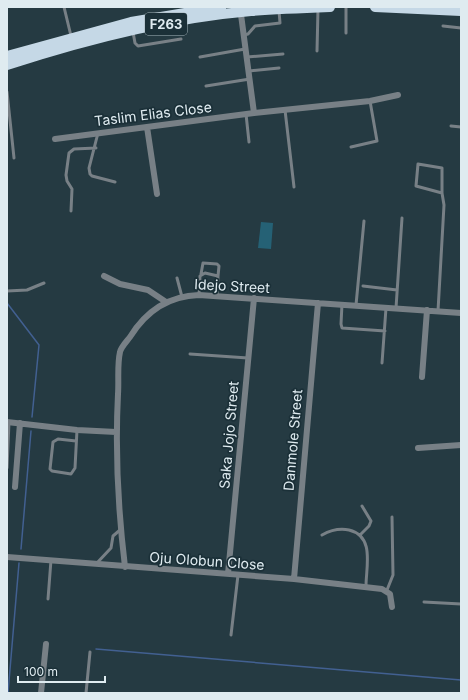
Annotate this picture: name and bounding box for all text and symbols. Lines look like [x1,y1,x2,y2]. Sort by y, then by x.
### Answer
road number: F263 [145,13,187,35]
street label: Taslim Elias Close [93,98,213,129]
street label: Idejo Street [194,275,271,296]
street label: Saka Jojo Street [215,380,242,489]
street label: Danmole Street [280,388,305,491]
street label: Oju Olobun Close [149,548,265,573]
scale bar [18,658,105,684]
text: 100 m [24,664,58,679]

